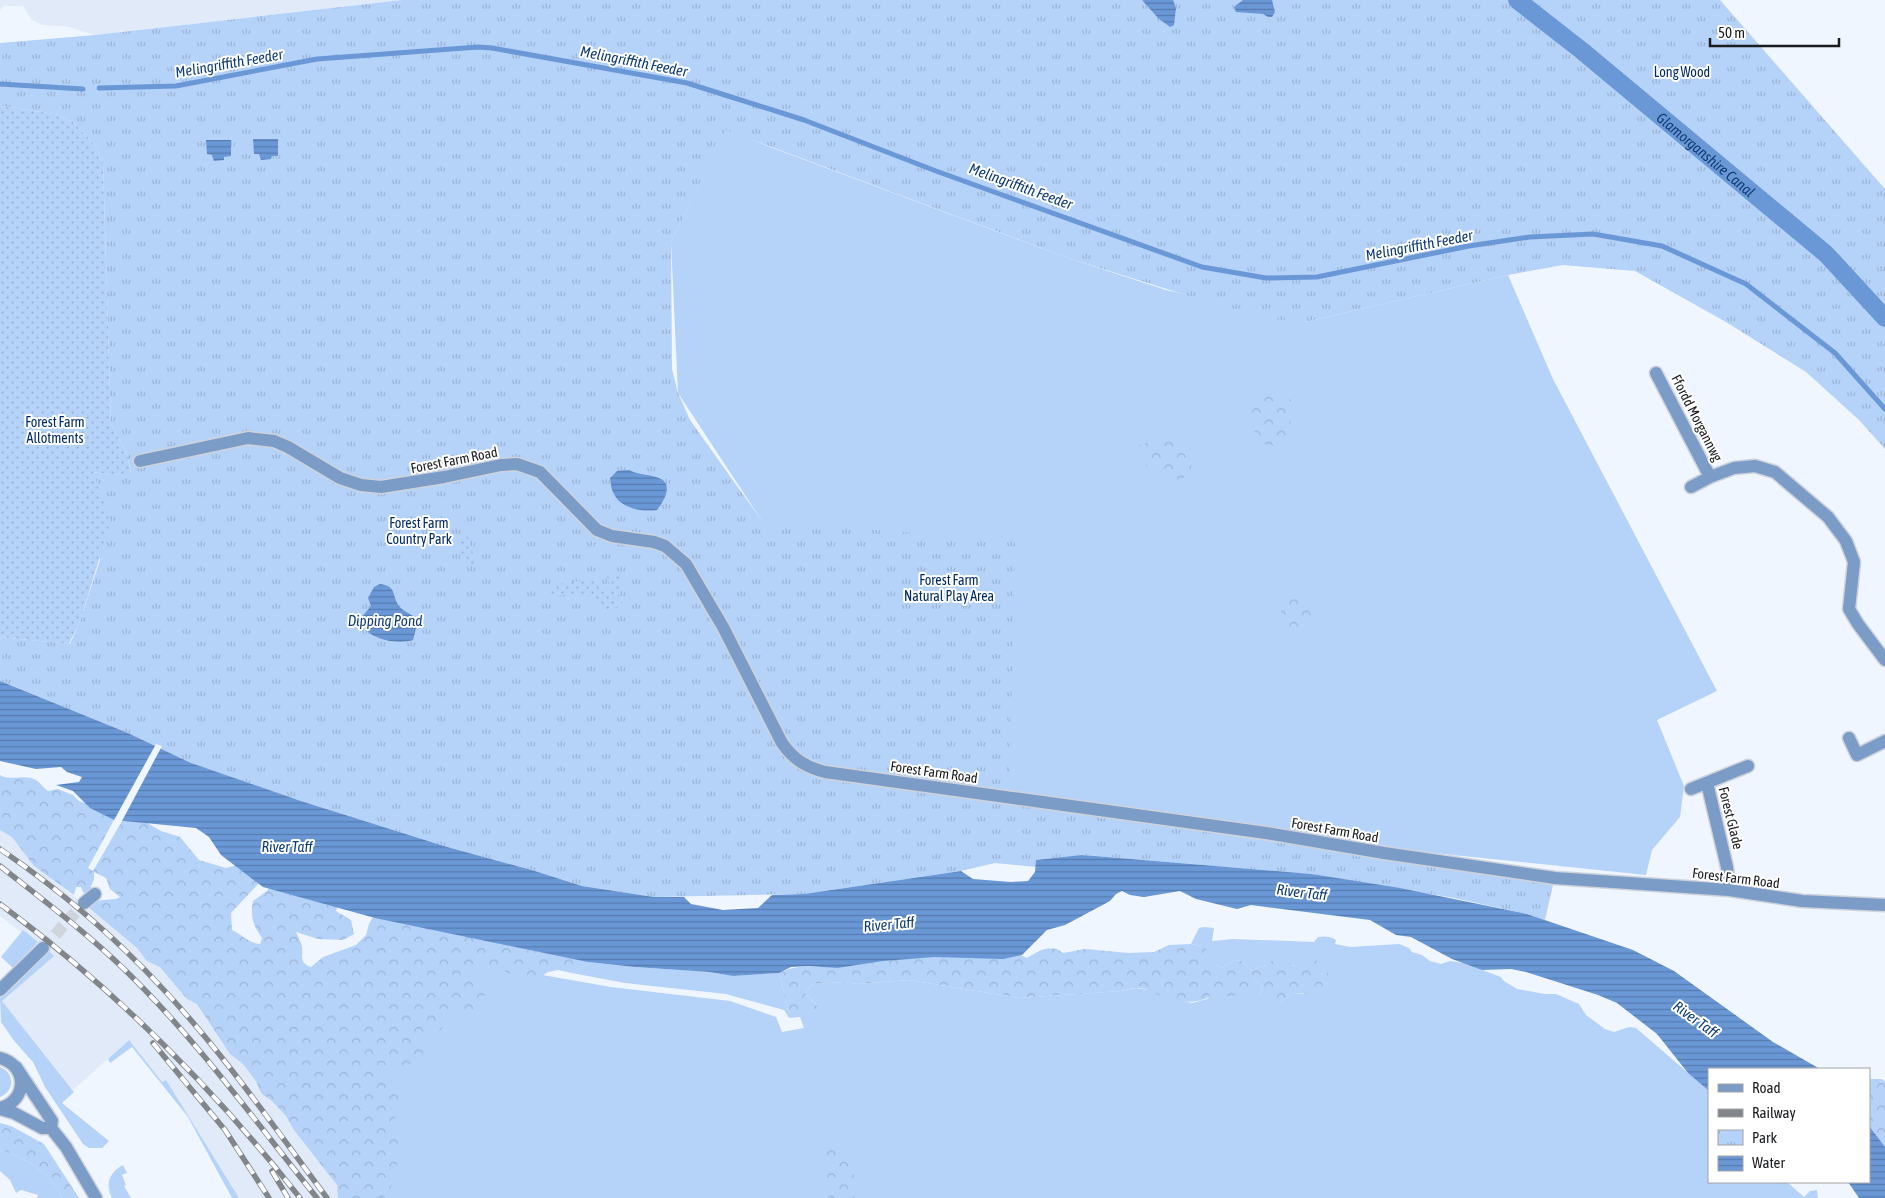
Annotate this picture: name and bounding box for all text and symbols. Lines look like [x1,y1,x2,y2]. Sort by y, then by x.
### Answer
scale bar [1710,15,1839,47]
text: 50 m [1718,24,1745,41]
water label: Melingriffith Feeder [579,42,690,80]
water label: Melingriffith Feeder [174,45,285,81]
park label: Long Wood [1654,64,1710,80]
water label: Glamorganshire Canal [1654,108,1759,200]
water label: Melingriffith Feeder [967,159,1076,213]
water label: Melingriffith Feeder [1364,226,1475,264]
street label: Ffordd Morgannwg [1668,372,1726,464]
park label: Forest Farm Allotments [25,414,85,446]
street label: Forest Farm Road [409,444,499,476]
park label: Forest Farm Country Park [386,515,452,547]
park label: Forest Farm Natural Play Area [904,572,994,604]
water label: Dipping Pond [348,612,422,629]
street label: Forest Farm Road [889,758,979,786]
street label: Forest Glade [1716,785,1746,851]
street label: Forest Farm Road [1290,814,1380,846]
water label: River Taff [261,838,313,855]
street label: Forest Farm Road [1691,865,1781,891]
water label: River Taff [1276,880,1329,904]
water label: River Taff [863,913,916,935]
water label: River Taff [1670,997,1722,1041]
legend [1708,1068,1870,1183]
text: Road [1752,1079,1781,1096]
text: Railway [1752,1104,1796,1121]
text: Park [1752,1129,1777,1146]
text: Water [1752,1154,1785,1171]

